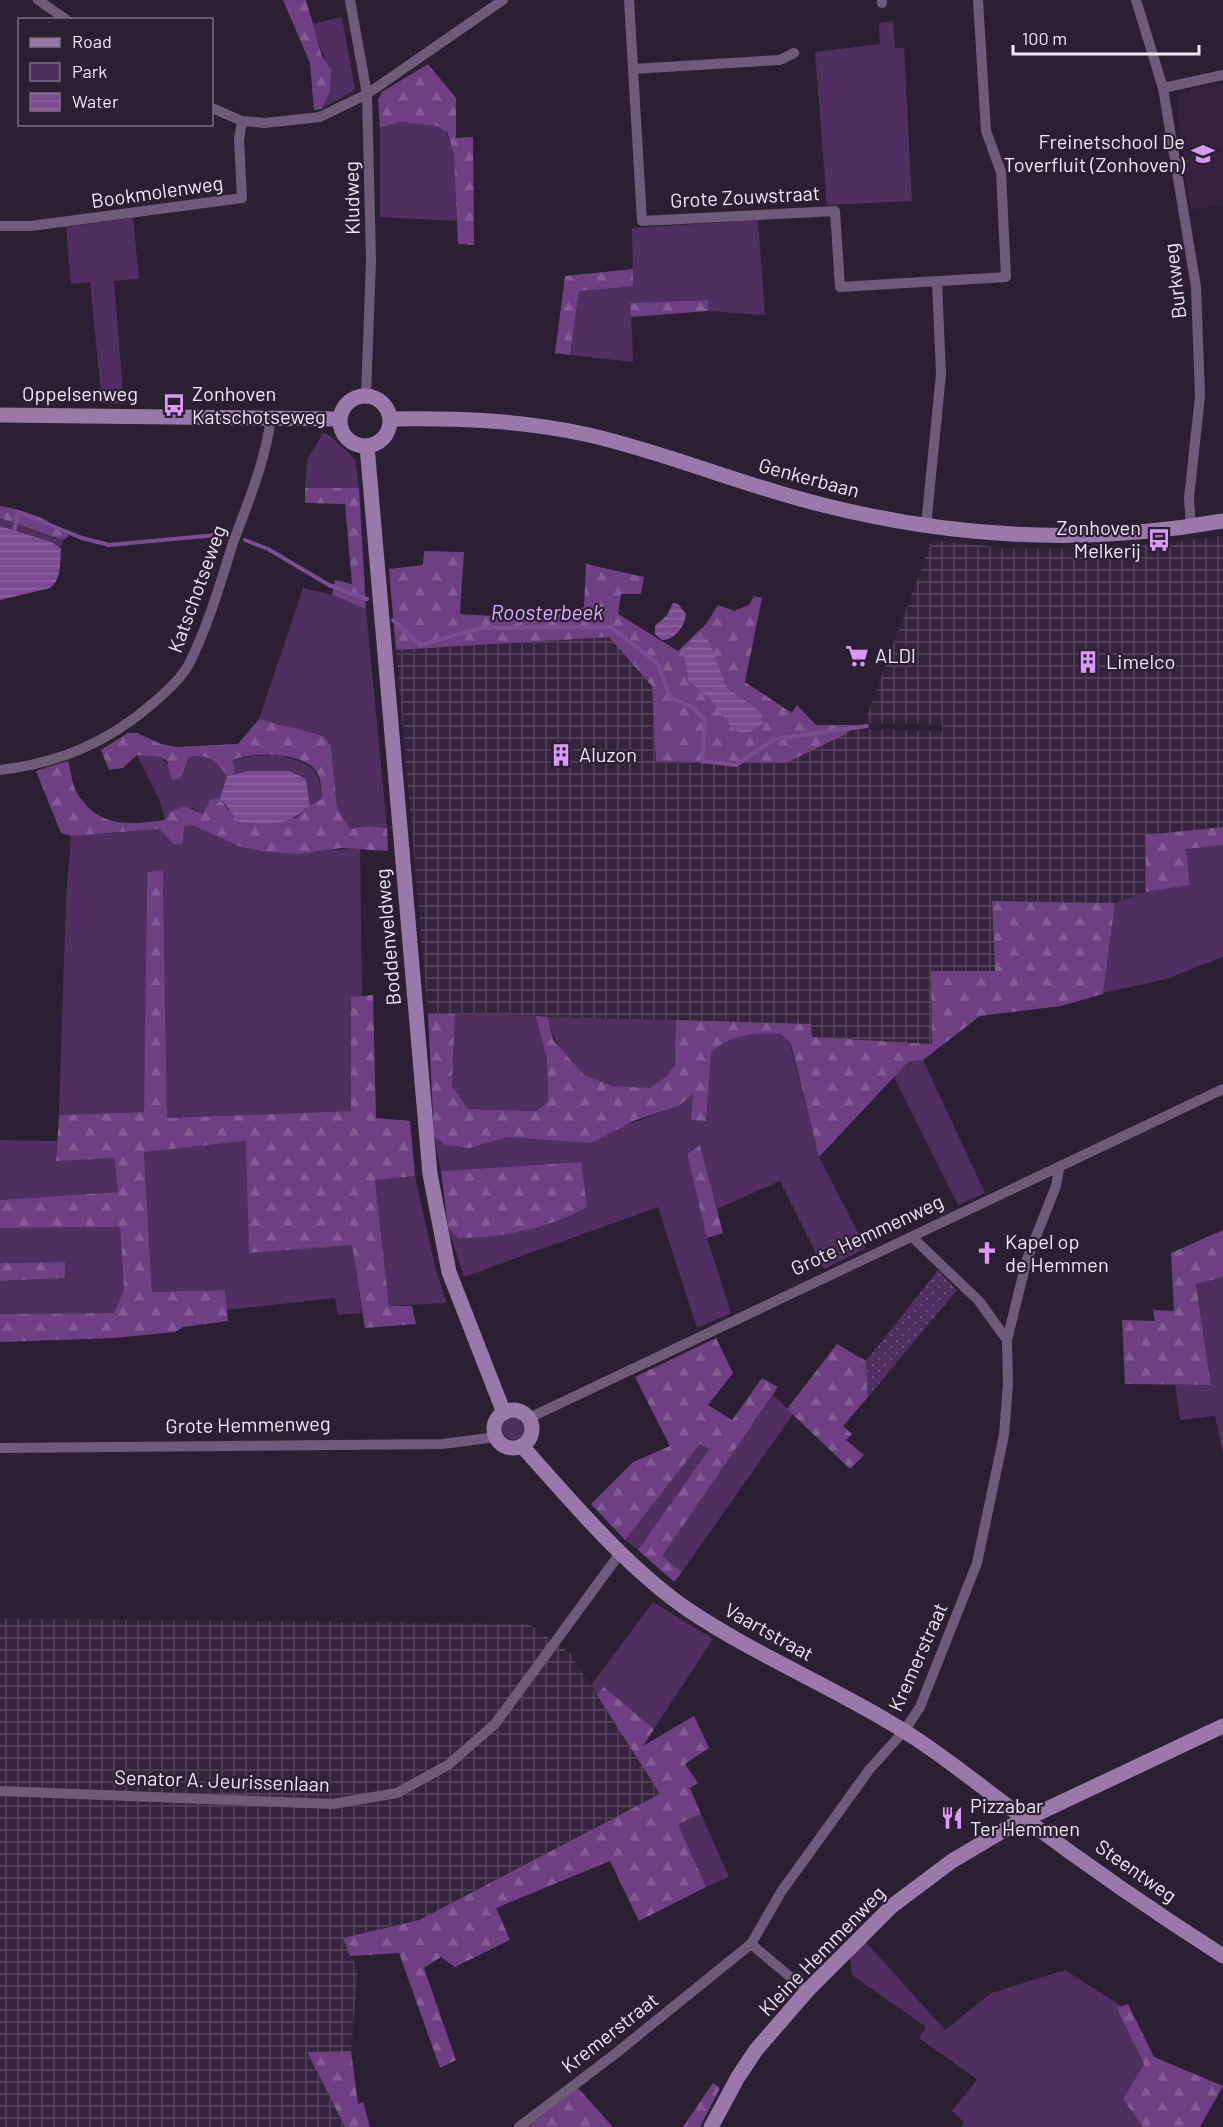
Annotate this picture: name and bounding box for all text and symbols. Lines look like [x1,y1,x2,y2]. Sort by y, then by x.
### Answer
legend [18,18,213,126]
scale bar [1013,18,1199,56]
text: 100 m [1022,27,1067,49]
text: Road [72,30,112,52]
text: Park [72,60,107,82]
text: Water [72,90,119,112]
place label: Freinetschool De Toverfluit (Zonhoven) [1004,129,1186,176]
school or university icon: Freinetschool De Toverfluit (Zonhoven) [1190,141,1216,167]
street label: Kludweg [338,161,364,235]
street label: Bookmolenweg [89,170,224,212]
street label: Grote Zouwstraat [669,180,820,212]
street label: Burkweg [1157,242,1191,320]
street label: Oppelsenweg [22,381,138,405]
place label: Zonhoven Katschotseweg [192,381,326,428]
bus stop icon: Zonhoven Katschotseweg [161,392,187,418]
street label: Genkerbaan [756,452,862,502]
place label: Zonhoven Melkerij [1057,515,1141,562]
street label: Katschotseweg [162,522,230,656]
bus stop icon: Zonhoven Melkerij [1146,527,1172,553]
water label: Roosterbeek [491,599,604,624]
supermarket icon: ALDI [844,643,870,669]
place label: ALDI [875,643,916,667]
building icon: Limelco [1075,649,1101,675]
place label: Limelco [1106,649,1175,673]
building icon: Aluzon [548,742,574,768]
place label: Aluzon [579,742,637,766]
street label: Boddenveldweg [369,868,405,1007]
street label: Grote Hemmenweg [787,1188,947,1280]
place label: Kapel op de Hemmen [1005,1229,1109,1276]
church icon: Kapel op de Hemmen [974,1240,1000,1266]
street label: Grote Hemmenweg [165,1411,331,1437]
street label: Vaartstraat [721,1597,818,1665]
street label: Kremerstraat [883,1599,952,1715]
street label: Senator A. Jeurissenlaan [114,1764,330,1796]
place label: Pizzabar Ter Hemmen [970,1793,1080,1840]
restaurant icon: Pizzabar Ter Hemmen [939,1805,965,1831]
street label: Steentweg [1091,1834,1182,1907]
street label: Kleine Hemmenweg [753,1880,889,2020]
street label: Kremerstraat [556,1987,663,2077]

